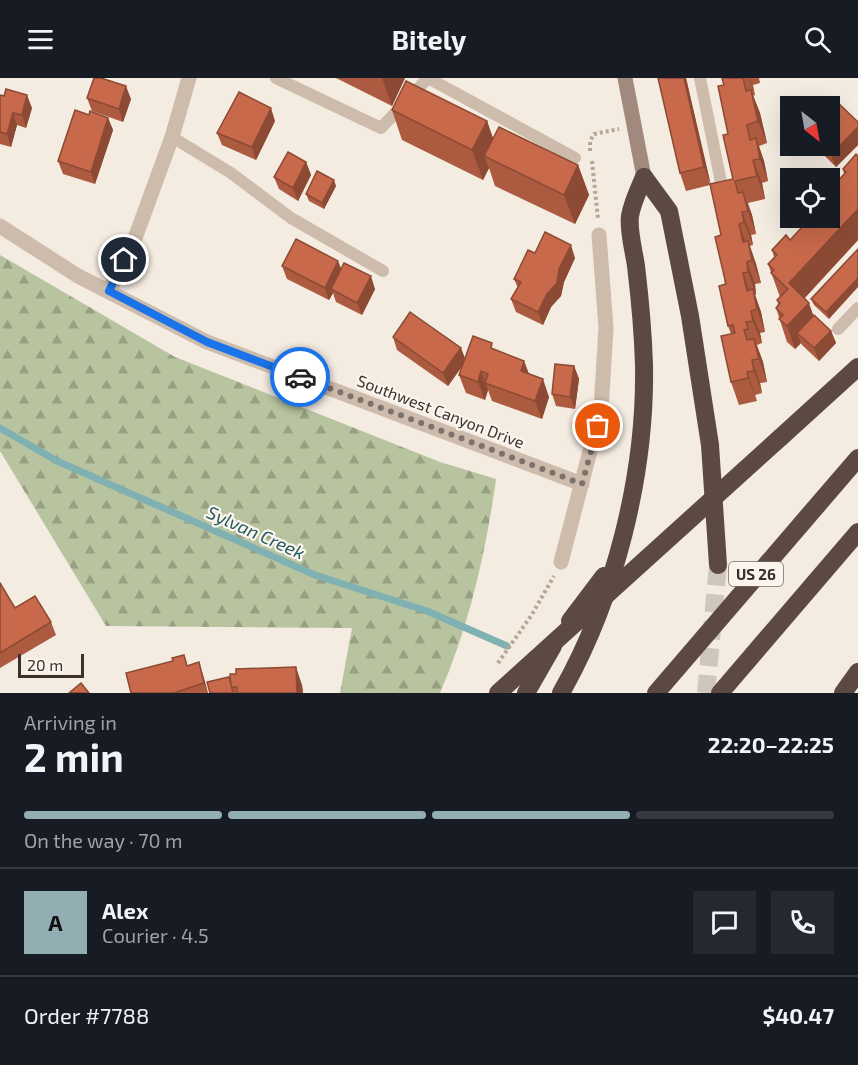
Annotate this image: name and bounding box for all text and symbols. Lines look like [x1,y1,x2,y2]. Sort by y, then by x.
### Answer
icon: menu [24,23,57,56]
text: Bitely [392,23,466,55]
icon: search [801,23,834,56]
north arrow [780,96,840,156]
map controls [780,96,840,228]
button: locate [780,168,840,228]
pin [98,234,149,285]
icon: home [107,243,140,276]
courier [270,347,330,407]
icon: car [284,361,317,394]
street label: Southwest Canyon Drive [355,370,527,452]
pin [572,400,623,451]
icon: bag [581,409,614,442]
water label: Sylvan Creek [204,501,308,563]
road number: US 26 [729,562,783,586]
scale bar [18,651,84,678]
text: 20 m [27,655,63,674]
text: Arriving in [24,710,117,734]
text: 22:20–22:25 [708,731,834,757]
text: 2 min [24,733,124,780]
text: On the way · 70 m [24,828,183,852]
button: chat [693,891,756,954]
button: phone [771,891,834,954]
text: Alex [102,897,148,923]
text: A [48,909,63,935]
text: Courier · 4.5 [102,923,209,947]
text: Order #7788 [24,1002,149,1028]
text: $40.47 [762,1002,834,1028]

